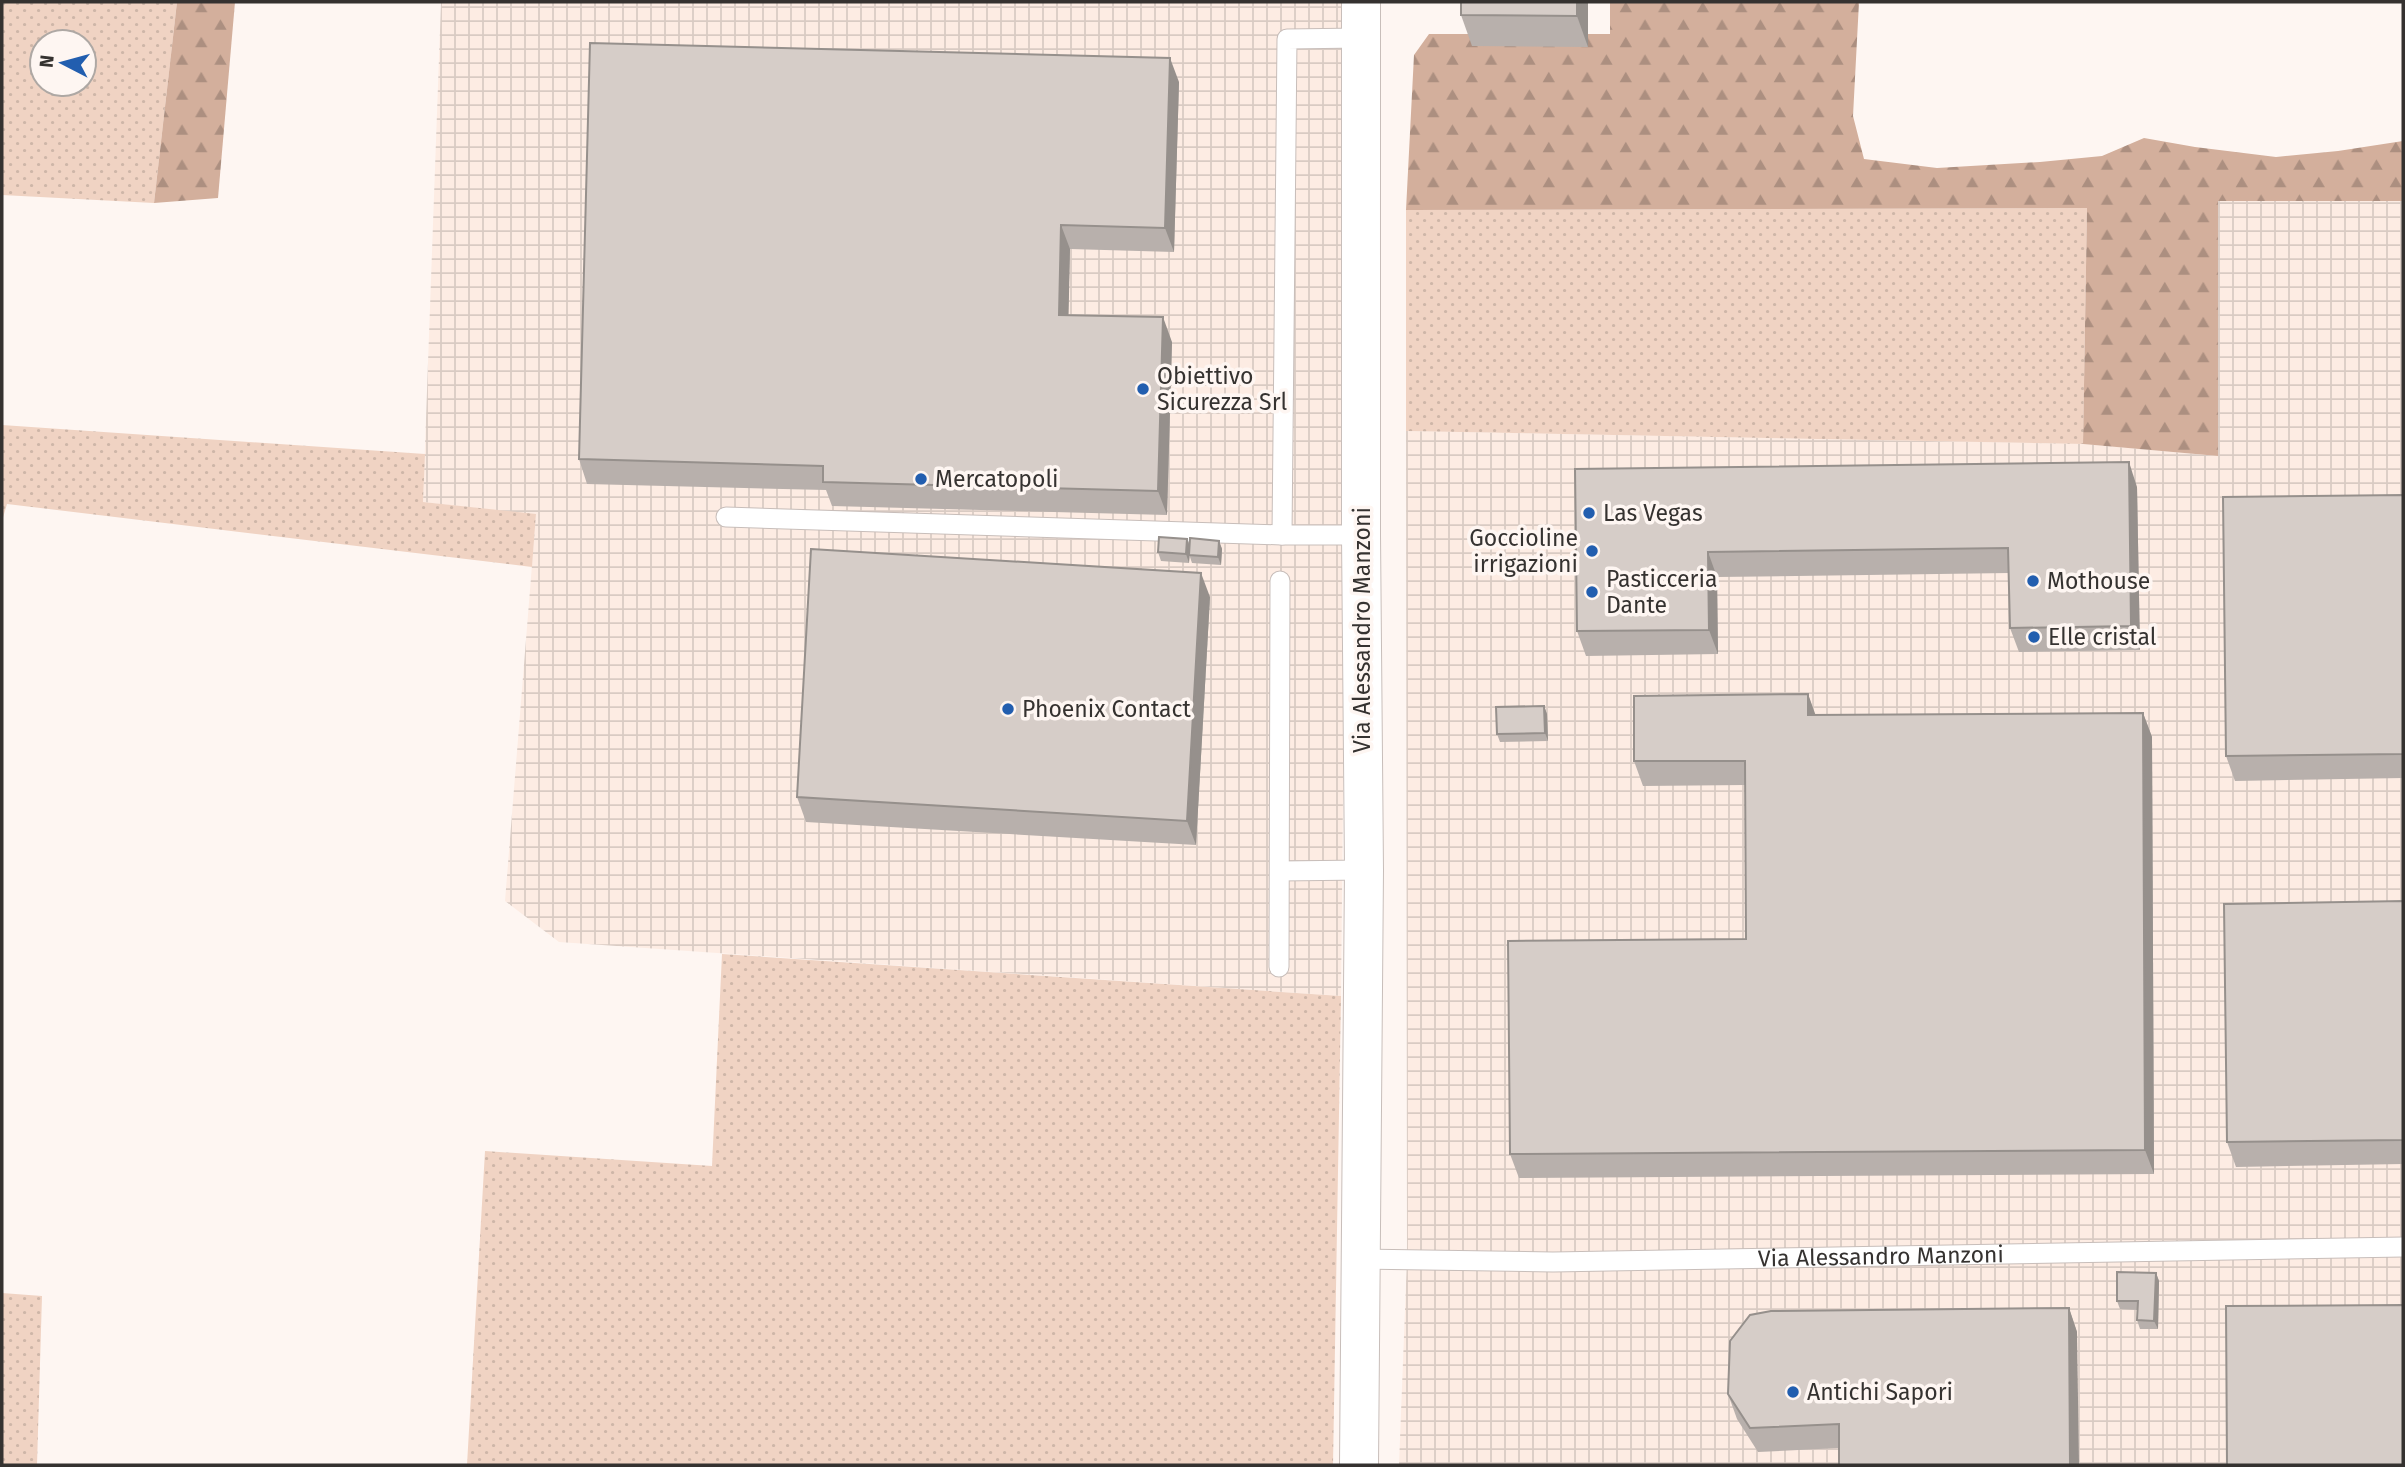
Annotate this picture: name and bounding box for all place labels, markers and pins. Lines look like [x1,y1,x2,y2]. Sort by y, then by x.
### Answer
place label: Obiettivo Sicurezza Srl [1157,362,1288,416]
marker: Obiettivo Sicurezza Srl [1135,381,1151,397]
place label: Mercatopoli [935,465,1059,493]
marker: Mercatopoli [913,471,929,487]
place label: Las Vegas [1603,499,1703,527]
marker: Las Vegas [1581,505,1597,521]
place label: Goccioline irrigazioni [1469,524,1578,578]
marker: Goccioline irrigazioni [1584,543,1600,559]
place label: Pasticceria Dante [1606,565,1717,619]
place label: Mothouse [2047,567,2150,595]
marker: Mothouse [2025,573,2041,589]
marker: Pasticceria Dante [1584,584,1600,600]
place label: Elle cristal [2048,623,2157,651]
marker: Elle cristal [2026,629,2042,645]
place label: Phoenix Contact [1022,695,1192,723]
marker: Phoenix Contact [1000,701,1016,717]
place label: Antichi Sapori [1807,1378,1953,1406]
marker: Antichi Sapori [1785,1384,1801,1400]

